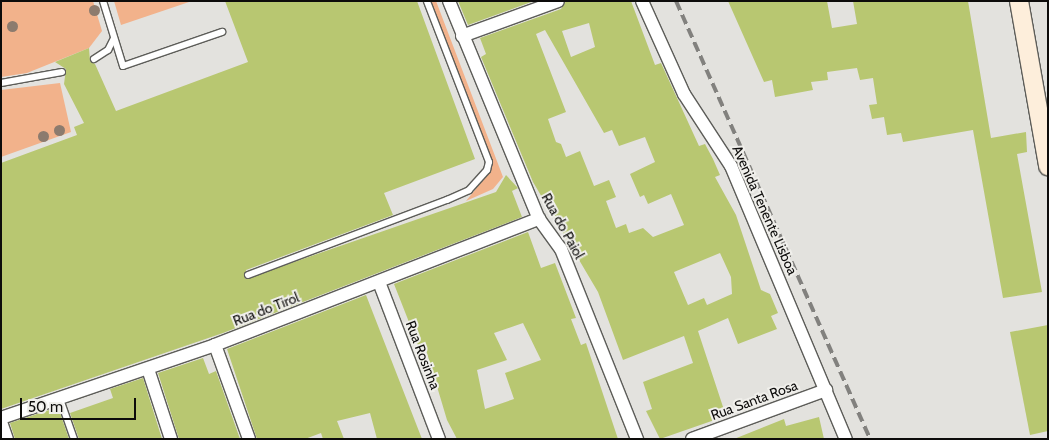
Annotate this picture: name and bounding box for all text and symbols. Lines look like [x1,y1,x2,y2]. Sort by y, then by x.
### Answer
street label: Avenida Tenente Lisboa [729,143,801,277]
street label: Rua do Paiol [538,190,588,262]
street label: Rua do Tirol [230,289,302,329]
street label: Rua Rosinha [402,318,444,392]
street label: Rua Santa Rosa [708,377,800,423]
scale bar [22,388,139,420]
text: 50 m [28,398,63,416]

